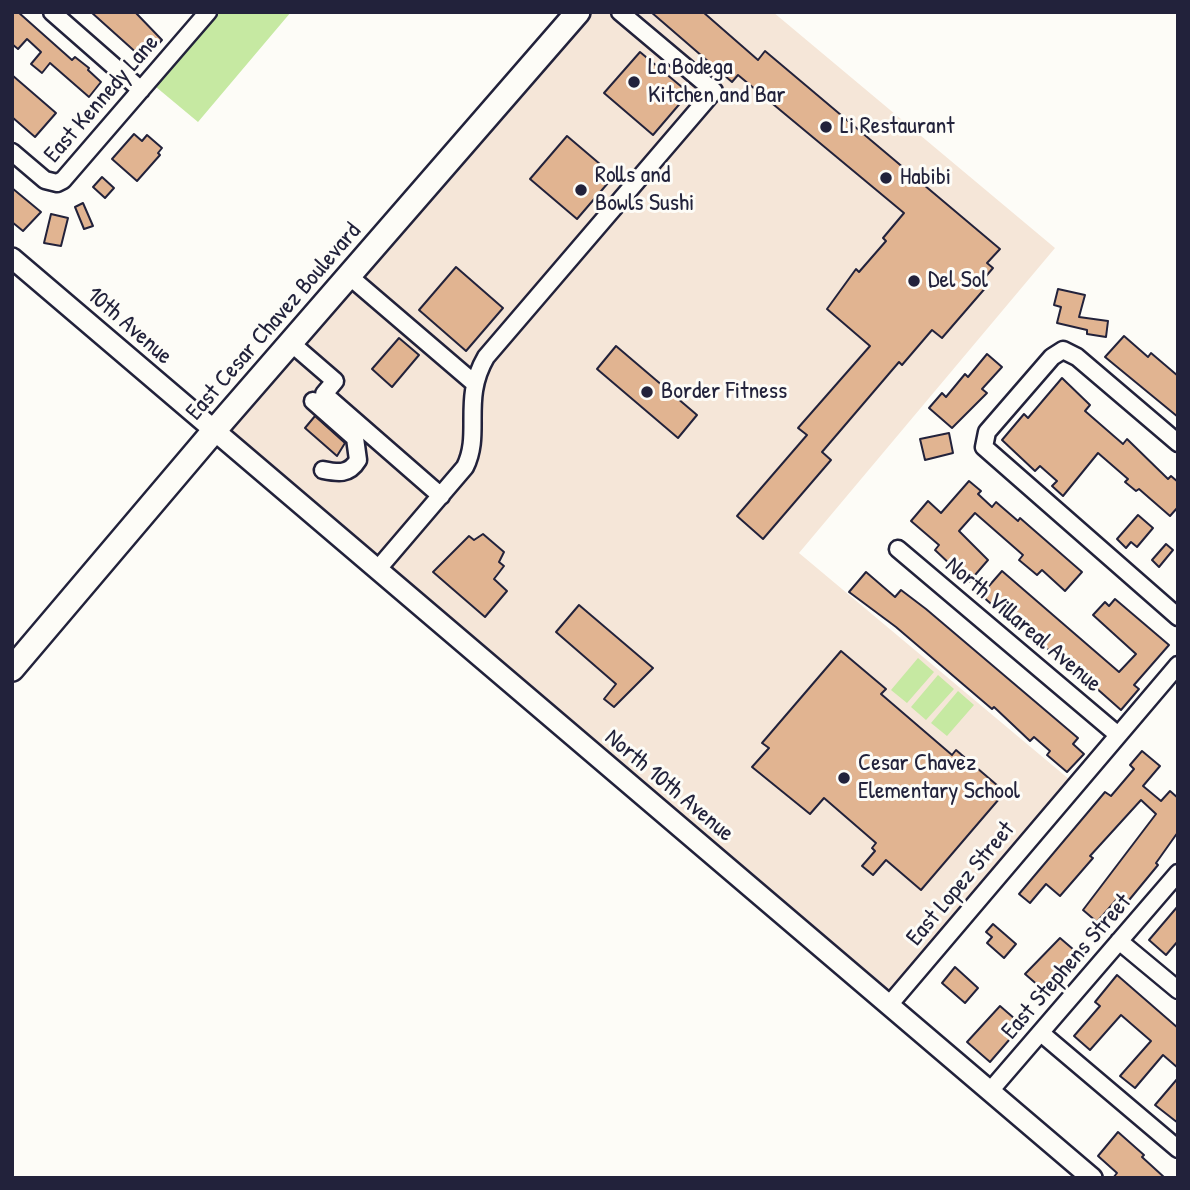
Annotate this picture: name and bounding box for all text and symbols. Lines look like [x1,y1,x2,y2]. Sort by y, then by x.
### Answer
street label: East Kennedy Lane [39,29,165,169]
place label: La Bodega Kitchen and Bar [648,54,785,110]
marker: La Bodega Kitchen and Bar [626,74,642,90]
place label: Li Restaurant [840,113,955,141]
marker: Li Restaurant [818,119,834,135]
place label: Rolls and Bowls Sushi [595,162,694,218]
place label: Habibi [900,164,951,192]
marker: Habibi [878,170,894,186]
marker: Rolls and Bowls Sushi [573,182,589,198]
street label: East Cesar Chavez Boulevard [181,218,367,426]
place label: Del Sol [928,267,988,295]
marker: Del Sol [906,273,922,289]
street label: 10th Avenue [80,281,178,371]
place label: Border Fitness [661,378,787,406]
marker: Border Fitness [639,384,655,400]
street label: North Villareal Avenue [939,551,1107,699]
street label: North 10th Avenue [599,724,739,848]
place label: Cesar Chavez Elementary School [858,750,1020,806]
marker: Cesar Chavez Elementary School [836,770,852,786]
street label: East Lopez Street [901,816,1021,952]
street label: East Stephens Street [996,888,1138,1046]

